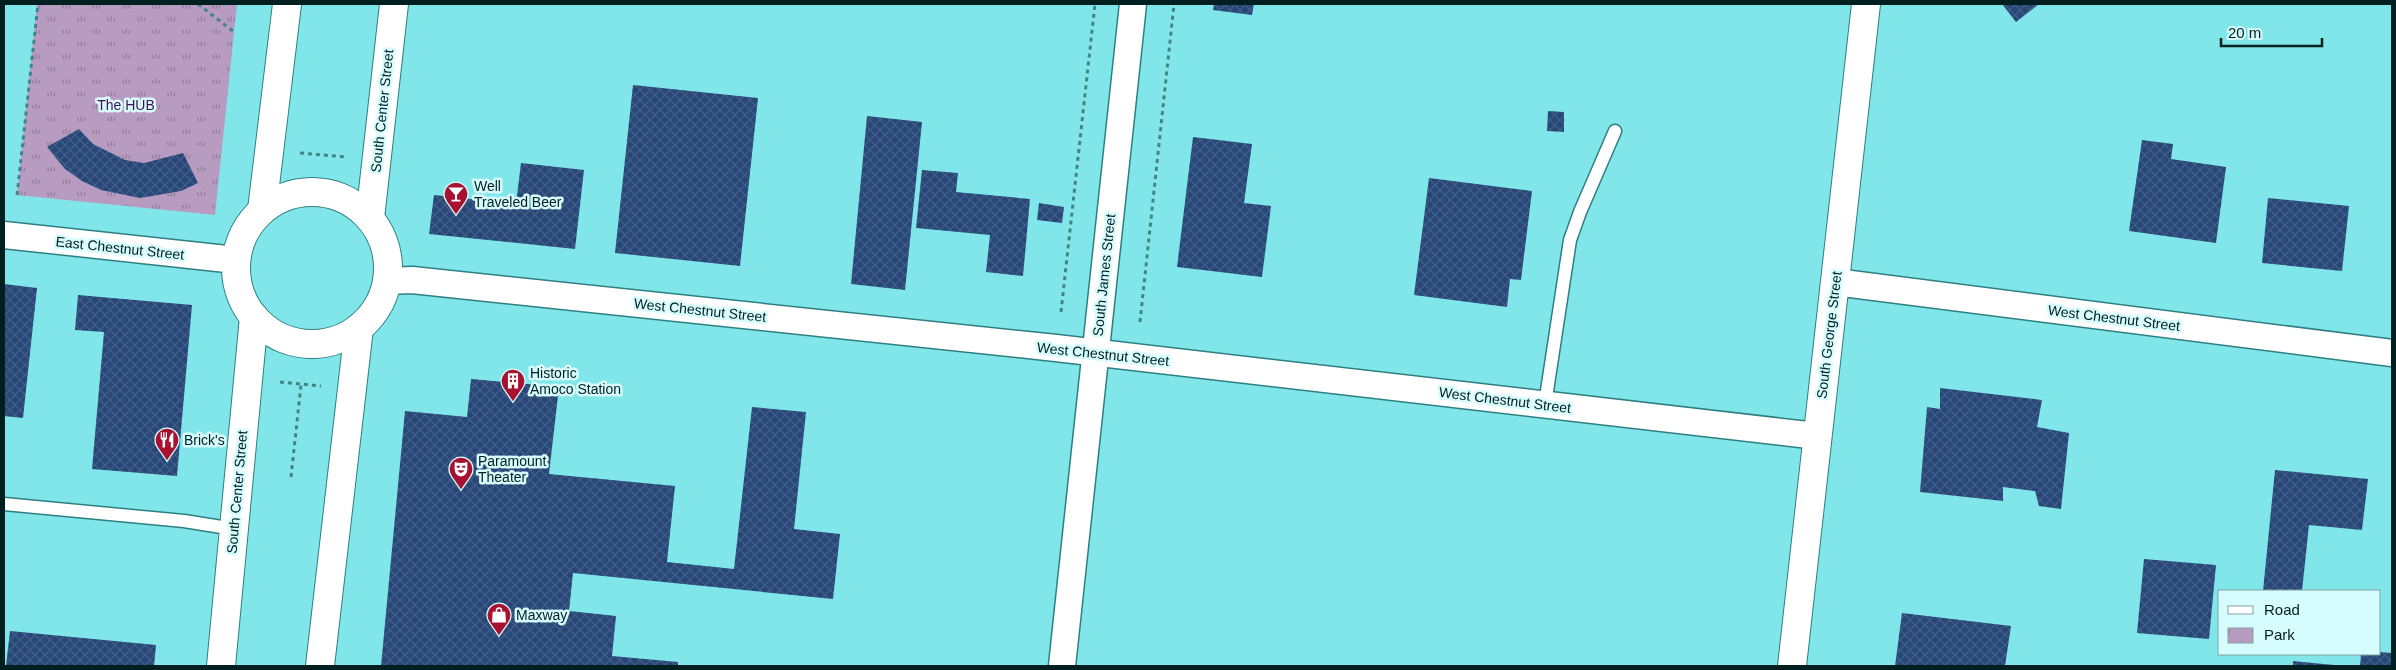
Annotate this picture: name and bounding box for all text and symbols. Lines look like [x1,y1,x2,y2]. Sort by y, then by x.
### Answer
scale bar [2221,15,2322,47]
text: 20 m [2228,24,2261,41]
street label: South Center Street [368,49,396,173]
park label: The HUB [97,97,155,113]
place label: Well Traveled Beer [474,178,562,210]
bar icon: Well Traveled Beer [443,181,469,215]
street label: South James Street [1090,213,1118,337]
street label: East Chestnut Street [55,233,185,263]
street label: South George Street [1813,270,1845,400]
street label: West Chestnut Street [633,295,767,325]
street label: West Chestnut Street [2047,302,2181,334]
street label: West Chestnut Street [1036,339,1170,369]
place label: Historic Amoco Station [530,365,621,397]
building icon: Historic Amoco Station [500,368,526,402]
street label: West Chestnut Street [1438,384,1572,416]
restaurant icon: Brick's [154,427,180,461]
street label: South Center Street [224,430,250,554]
place label: Brick's [184,432,225,448]
place label: Paramount Theater [478,453,547,485]
theatre icon: Paramount Theater [448,456,474,490]
legend [2218,590,2381,655]
text: Road [2264,601,2300,618]
shop icon: Maxway [486,602,512,636]
place label: Maxway [516,607,567,623]
text: Park [2264,626,2295,643]

